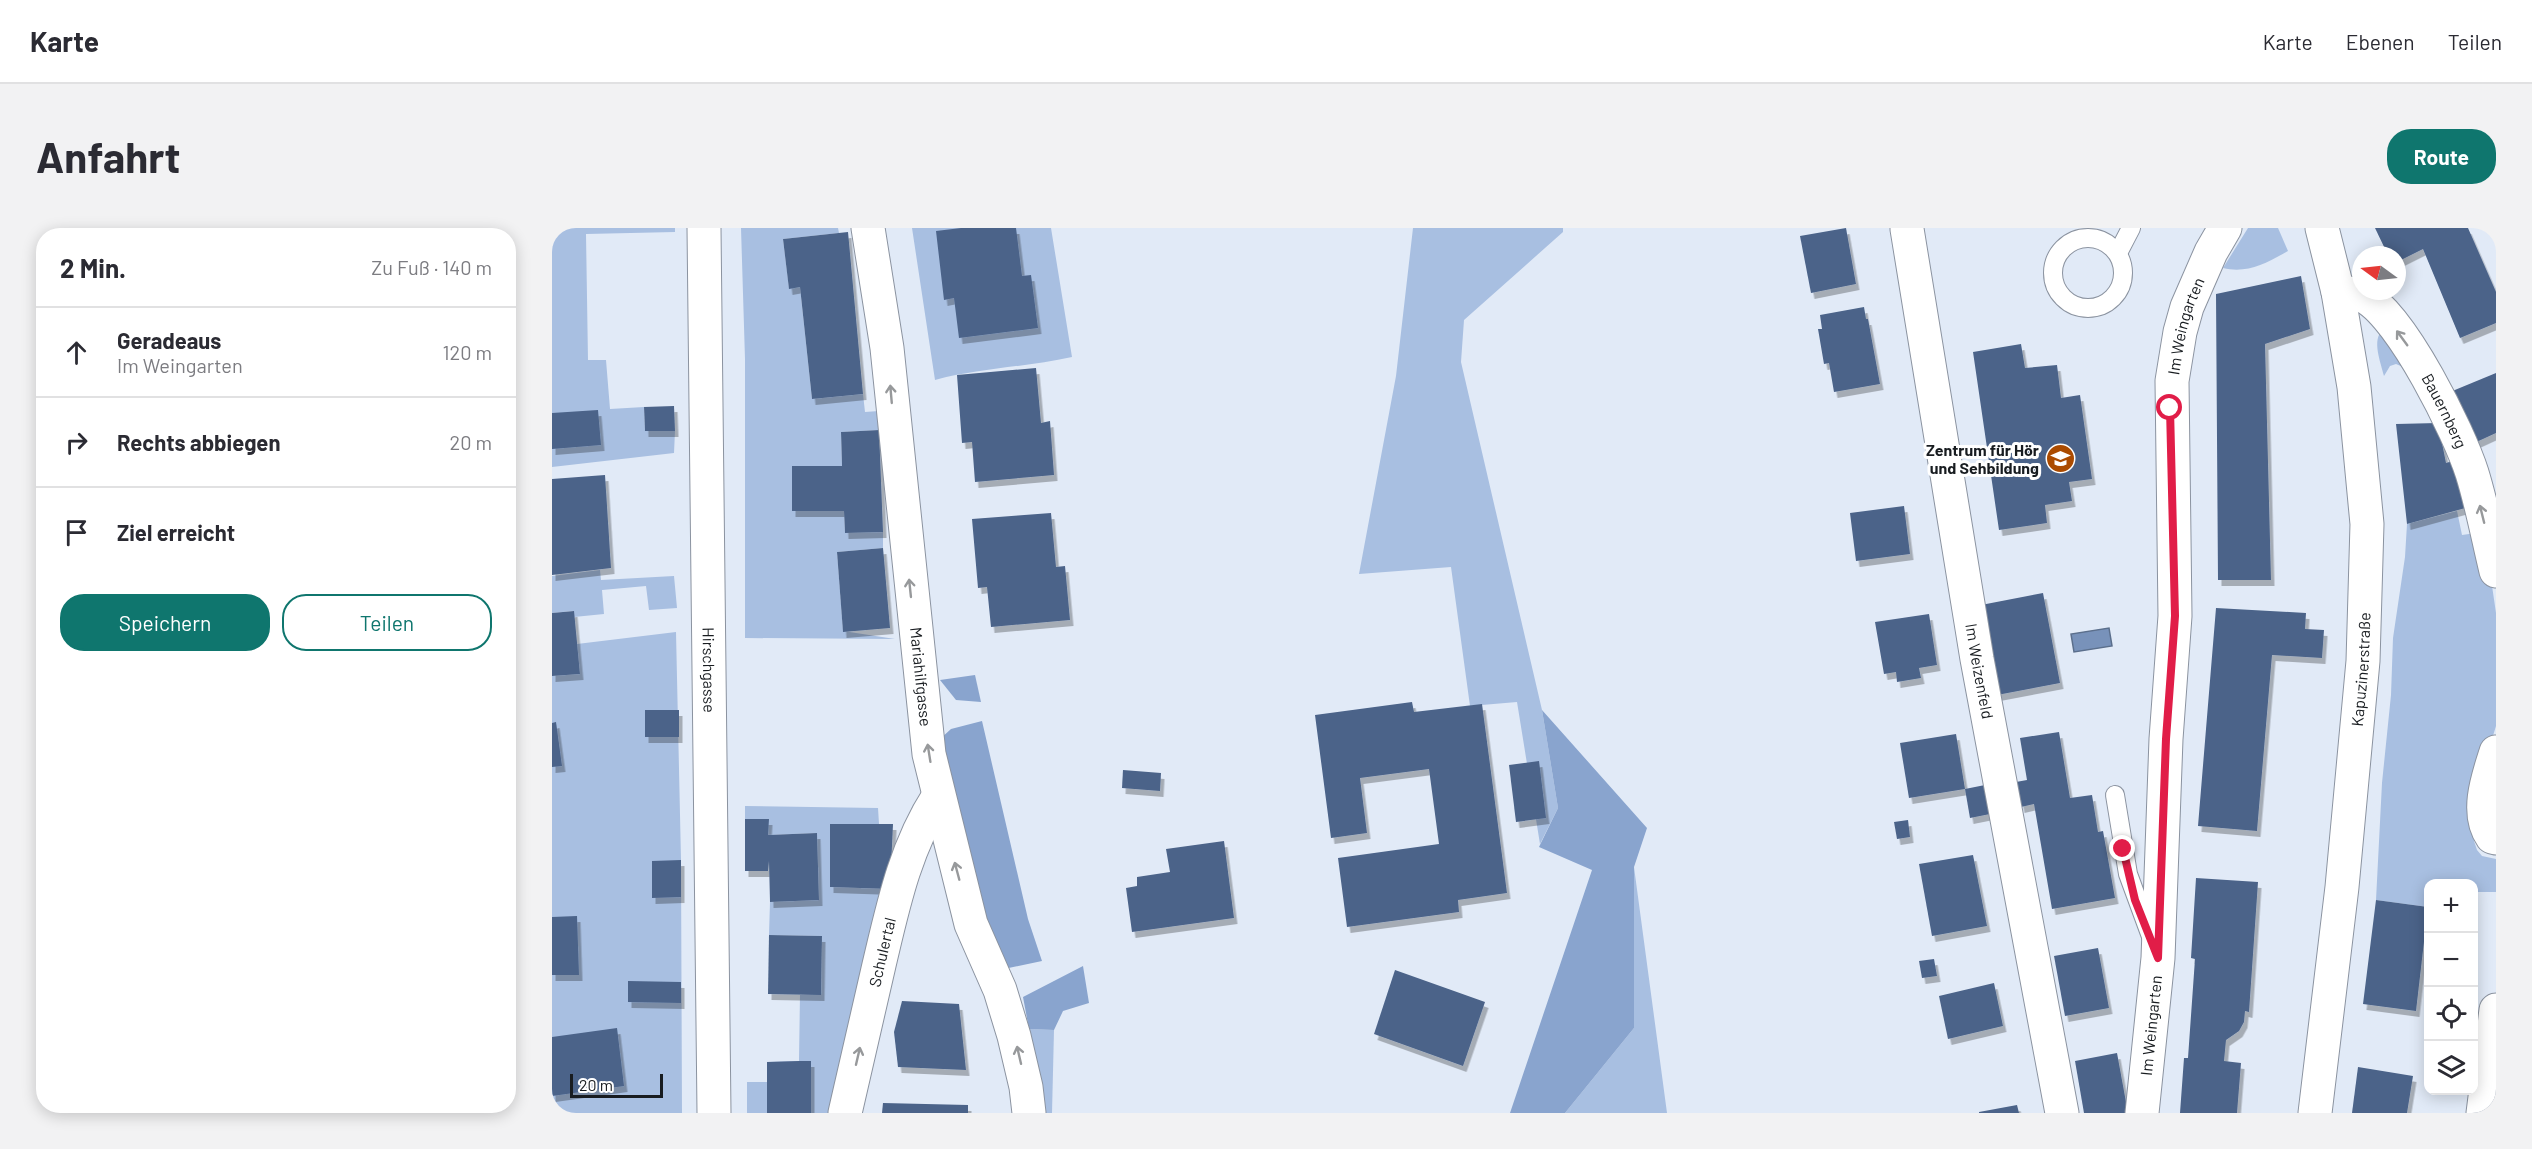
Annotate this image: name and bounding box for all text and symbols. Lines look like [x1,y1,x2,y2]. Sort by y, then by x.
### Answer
text: Karte [30,24,99,58]
text: Karte [2263,29,2313,54]
text: Ebenen [2346,29,2415,54]
text: Teilen [2448,29,2502,54]
button: Route [2387,129,2496,184]
text: Anfahrt [36,131,181,181]
north arrow [2352,246,2406,300]
text: 2 Min. [60,252,126,283]
text: Zu Fuß · 140 m [371,255,492,279]
street label: Im Weingarten [2163,274,2208,376]
text: Geradeaus [117,327,221,353]
one-way arrow [2396,331,2408,347]
icon: ahead [60,336,93,369]
text: 120 m [442,340,492,364]
text: Im Weingarten [117,353,243,377]
street label: Bauernberg [2418,370,2471,451]
one-way arrow [885,385,896,405]
route start [2156,394,2182,420]
icon: right [60,426,93,459]
text: Rechts abbiegen [117,429,280,455]
text: 20 m [449,430,492,454]
place label: Zentrum für Hör und Sehbildung [1926,440,2039,477]
school or university icon: Zentrum für Hör und Sehbildung [2044,443,2076,475]
one-way arrow [2476,505,2488,524]
icon: arrive [60,516,93,549]
text: Ziel erreicht [117,519,235,545]
one-way arrow [904,579,915,599]
button: Speichern [60,594,270,651]
button: Teilen [282,594,492,651]
street label: Kapuzinerstraße [2347,612,2373,727]
street label: Im Weizenfeld [1962,622,1998,720]
street label: Mariahilfgasse [907,626,936,727]
street label: Hirschgasse [700,627,719,713]
one-way arrow [923,744,934,764]
route end [2109,835,2135,861]
one-way arrow [950,862,962,881]
map controls [2424,879,2478,1095]
button: + [2424,879,2478,933]
street label: Schulertal [864,915,899,989]
button: − [2424,933,2478,987]
street label: Im Weingarten [2136,974,2165,1076]
button: locate [2424,987,2478,1041]
button: layers [2424,1041,2478,1095]
one-way arrow [1013,1046,1024,1066]
one-way arrow [852,1047,864,1066]
scale bar [570,1071,663,1098]
text: 20 m [579,1075,613,1094]

